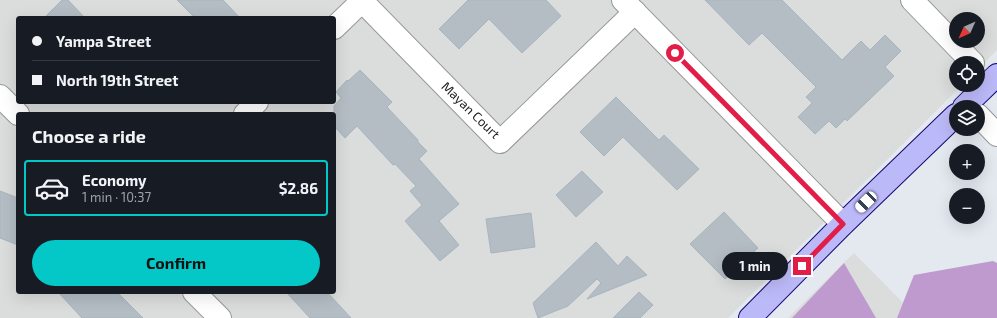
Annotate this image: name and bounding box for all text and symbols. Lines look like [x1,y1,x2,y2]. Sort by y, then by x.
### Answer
north arrow [949,12,985,48]
map controls [949,12,985,224]
text: Yampa Street [56,32,151,50]
route start [666,44,684,62]
button: locate [949,56,985,92]
text: North 19th Street [56,71,178,89]
street label: Mayan Court [438,78,504,142]
button: layers [949,100,985,136]
text: Choose a ride [32,125,146,147]
button: + [949,144,985,180]
icon: car [34,170,70,206]
text: Economy [82,171,147,189]
text: $2.86 [279,179,318,197]
button: − [949,188,985,224]
text: 1 min · 10:37 [82,189,151,205]
car [853,189,879,215]
button: Confirm [32,240,320,286]
callout: 1 min [722,252,788,280]
route end [793,257,811,275]
text: 1 min [739,258,771,274]

